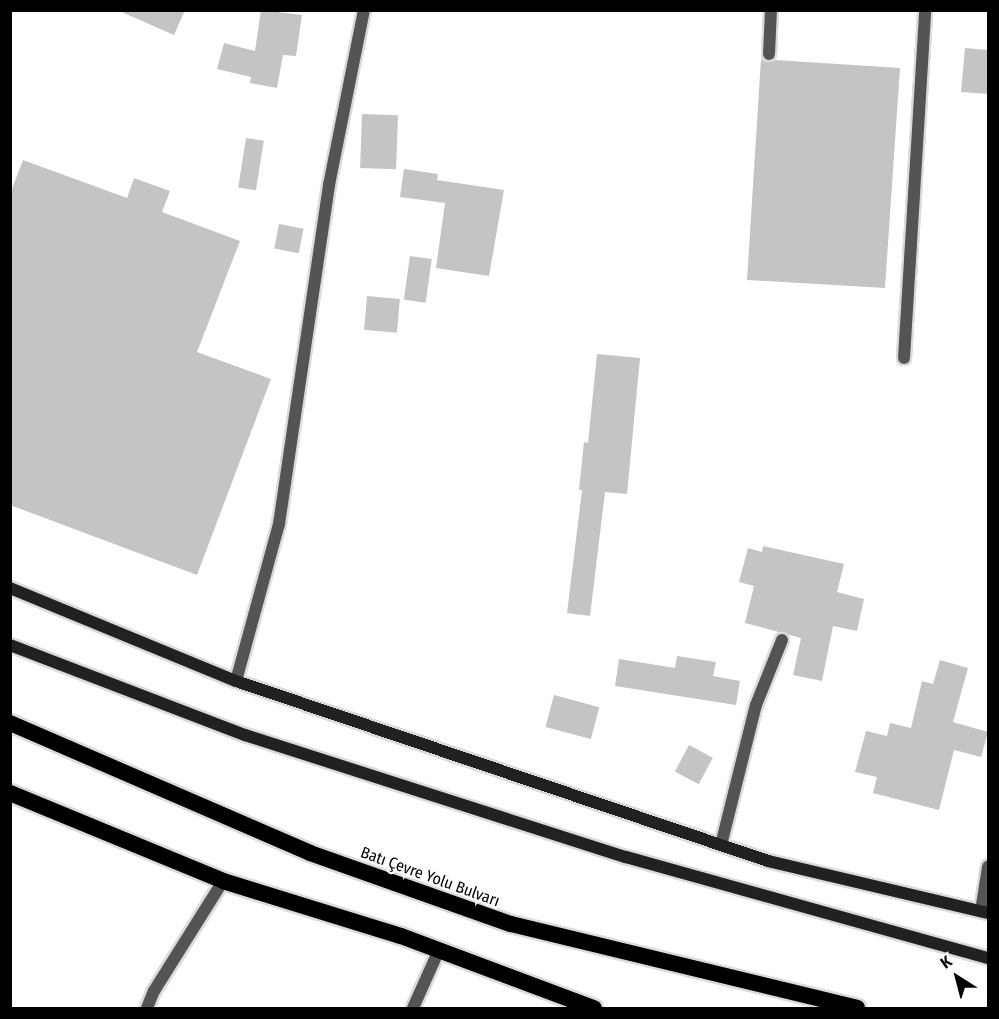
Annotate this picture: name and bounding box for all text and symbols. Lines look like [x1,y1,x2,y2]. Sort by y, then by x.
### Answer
street label: Batı Çevre Yolu Bulvarı [358,843,502,911]
north arrow [927,947,987,1007]
text: K [937,952,955,972]

